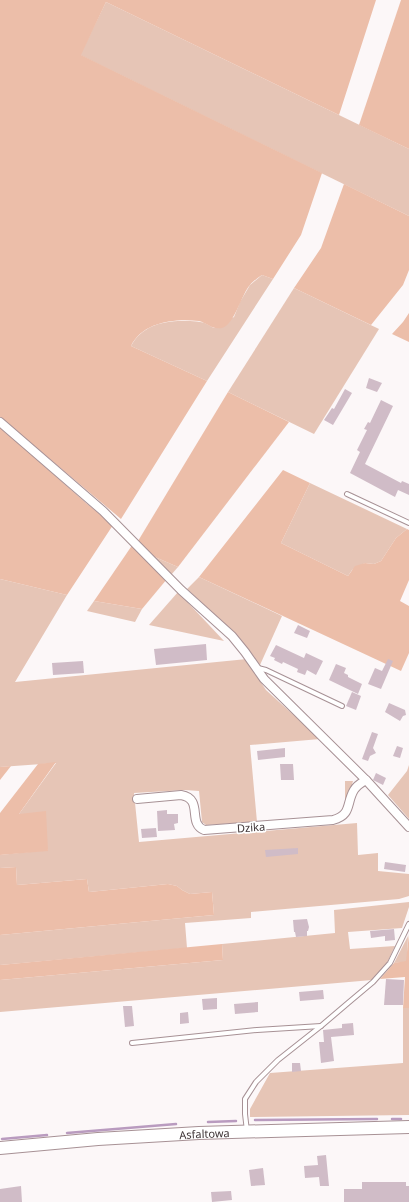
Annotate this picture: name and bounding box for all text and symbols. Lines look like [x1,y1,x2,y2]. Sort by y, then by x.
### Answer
street label: Dzika [236,819,266,835]
street label: Asfaltowa [179,1125,230,1142]

